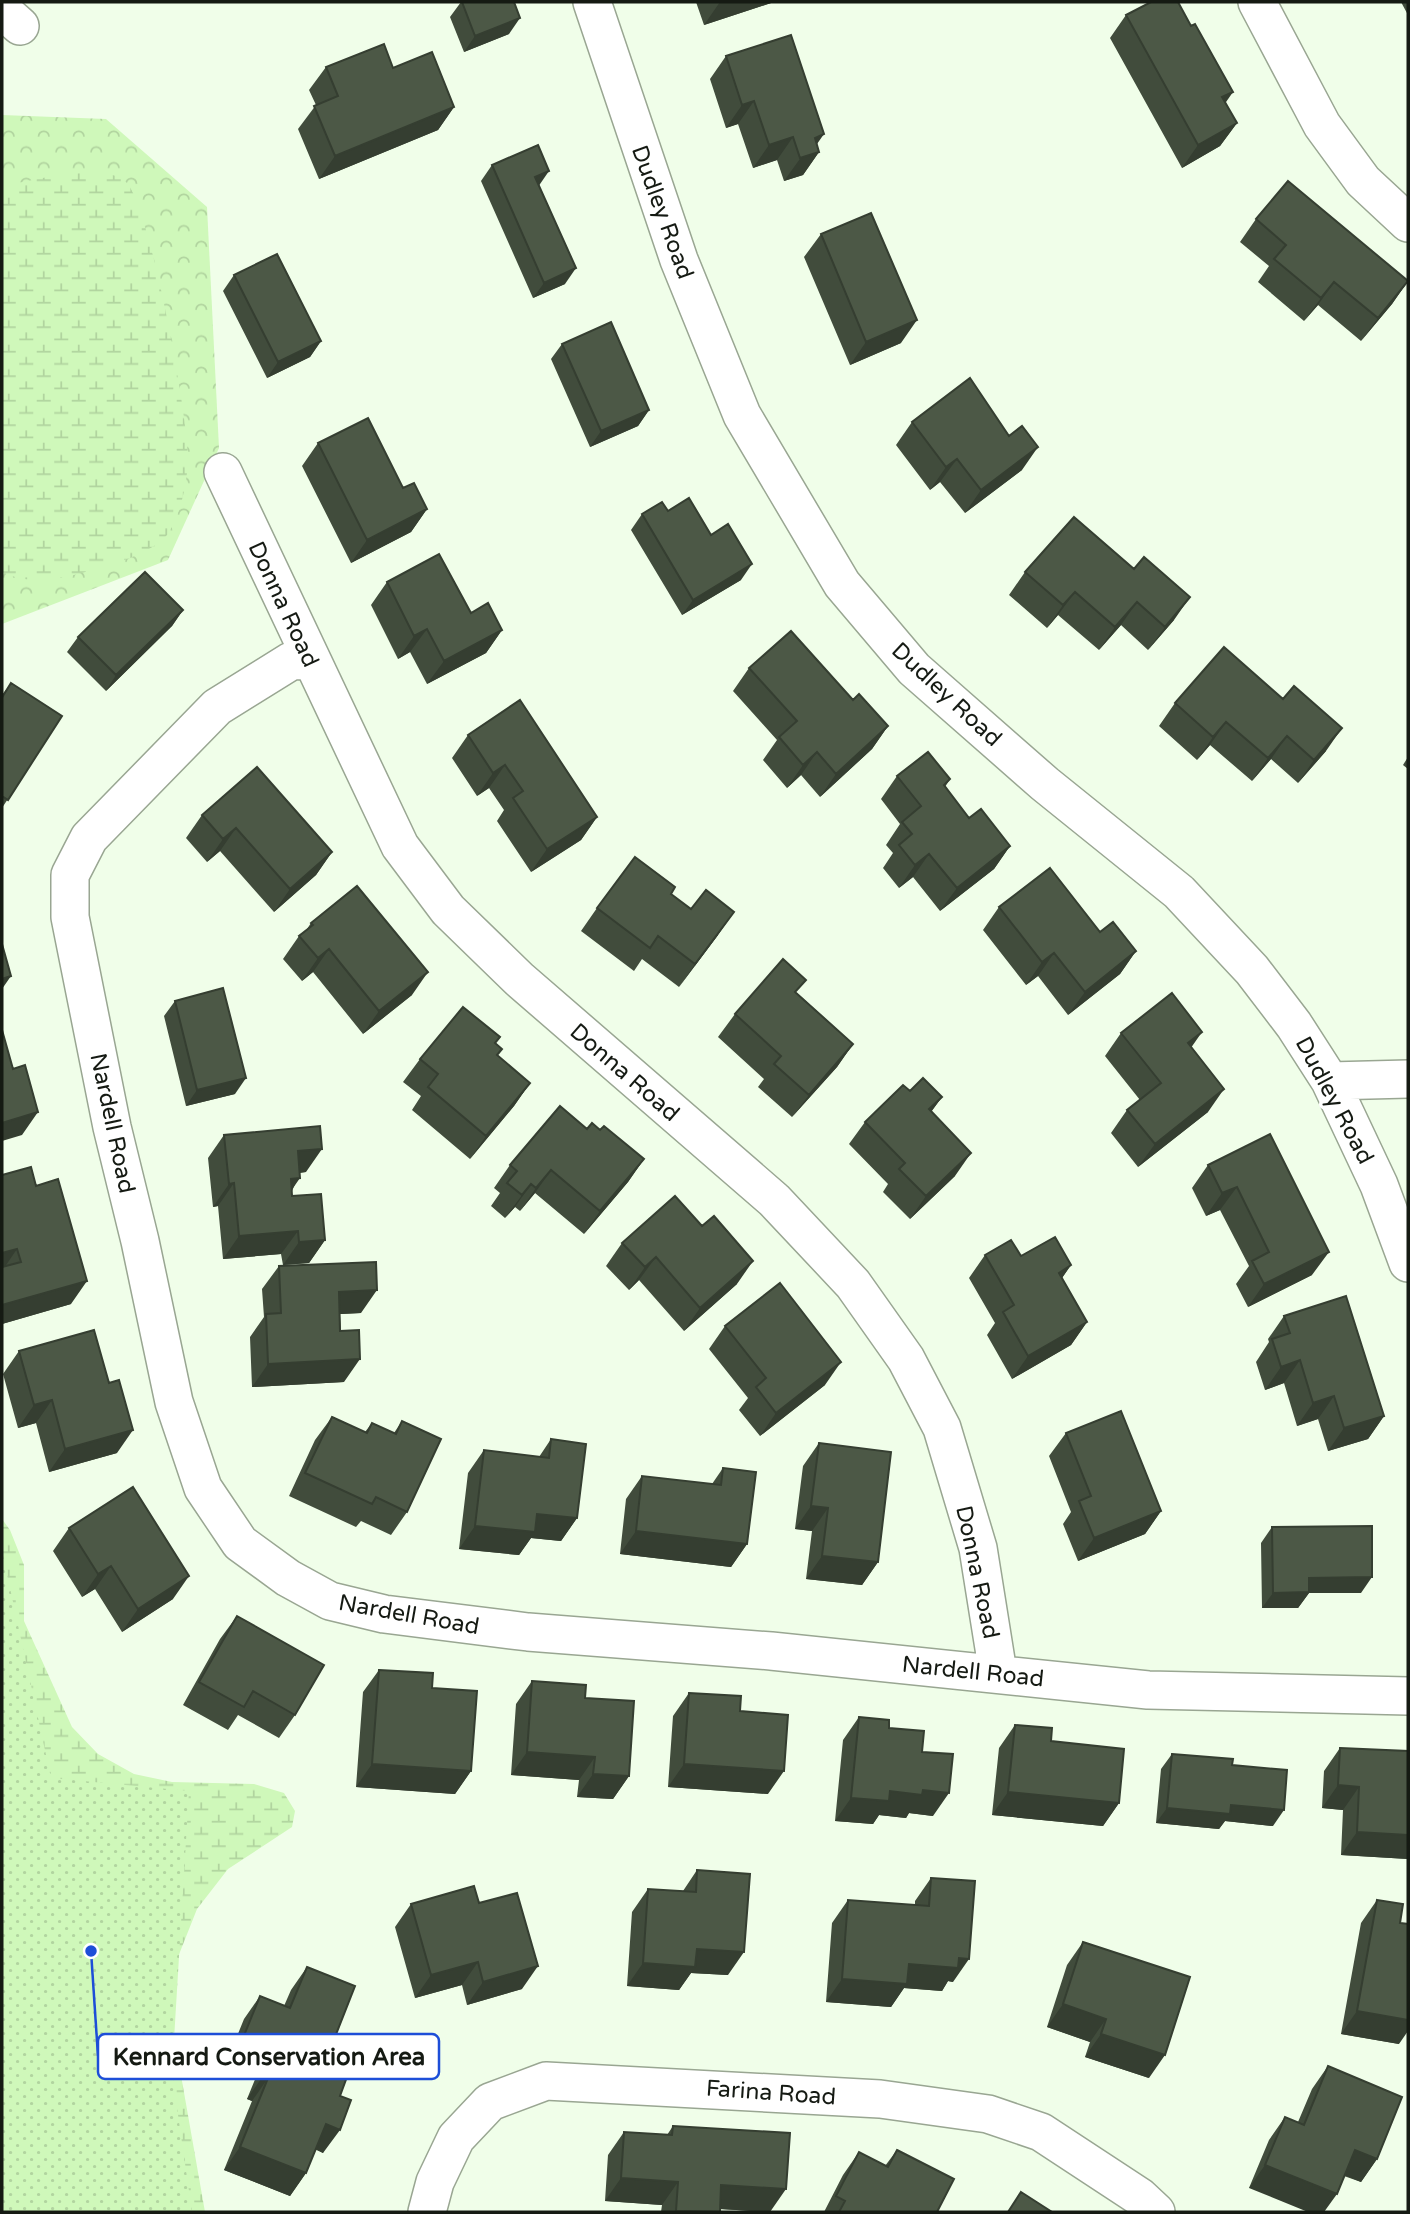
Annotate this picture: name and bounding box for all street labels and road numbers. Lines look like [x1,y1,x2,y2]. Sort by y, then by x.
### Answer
street label: Dudley Road [625,142,699,283]
street label: Donna Road [242,537,324,672]
street label: Dudley Road [885,637,1007,753]
street label: Donna Road [564,1018,685,1128]
street label: Dudley Road [1289,1032,1379,1169]
street label: Nardell Road [84,1051,141,1196]
street label: Donna Road [949,1503,1005,1641]
street label: Nardell Road [336,1589,481,1641]
street label: Nardell Road [901,1651,1045,1693]
street label: Farina Road [705,2074,837,2112]

